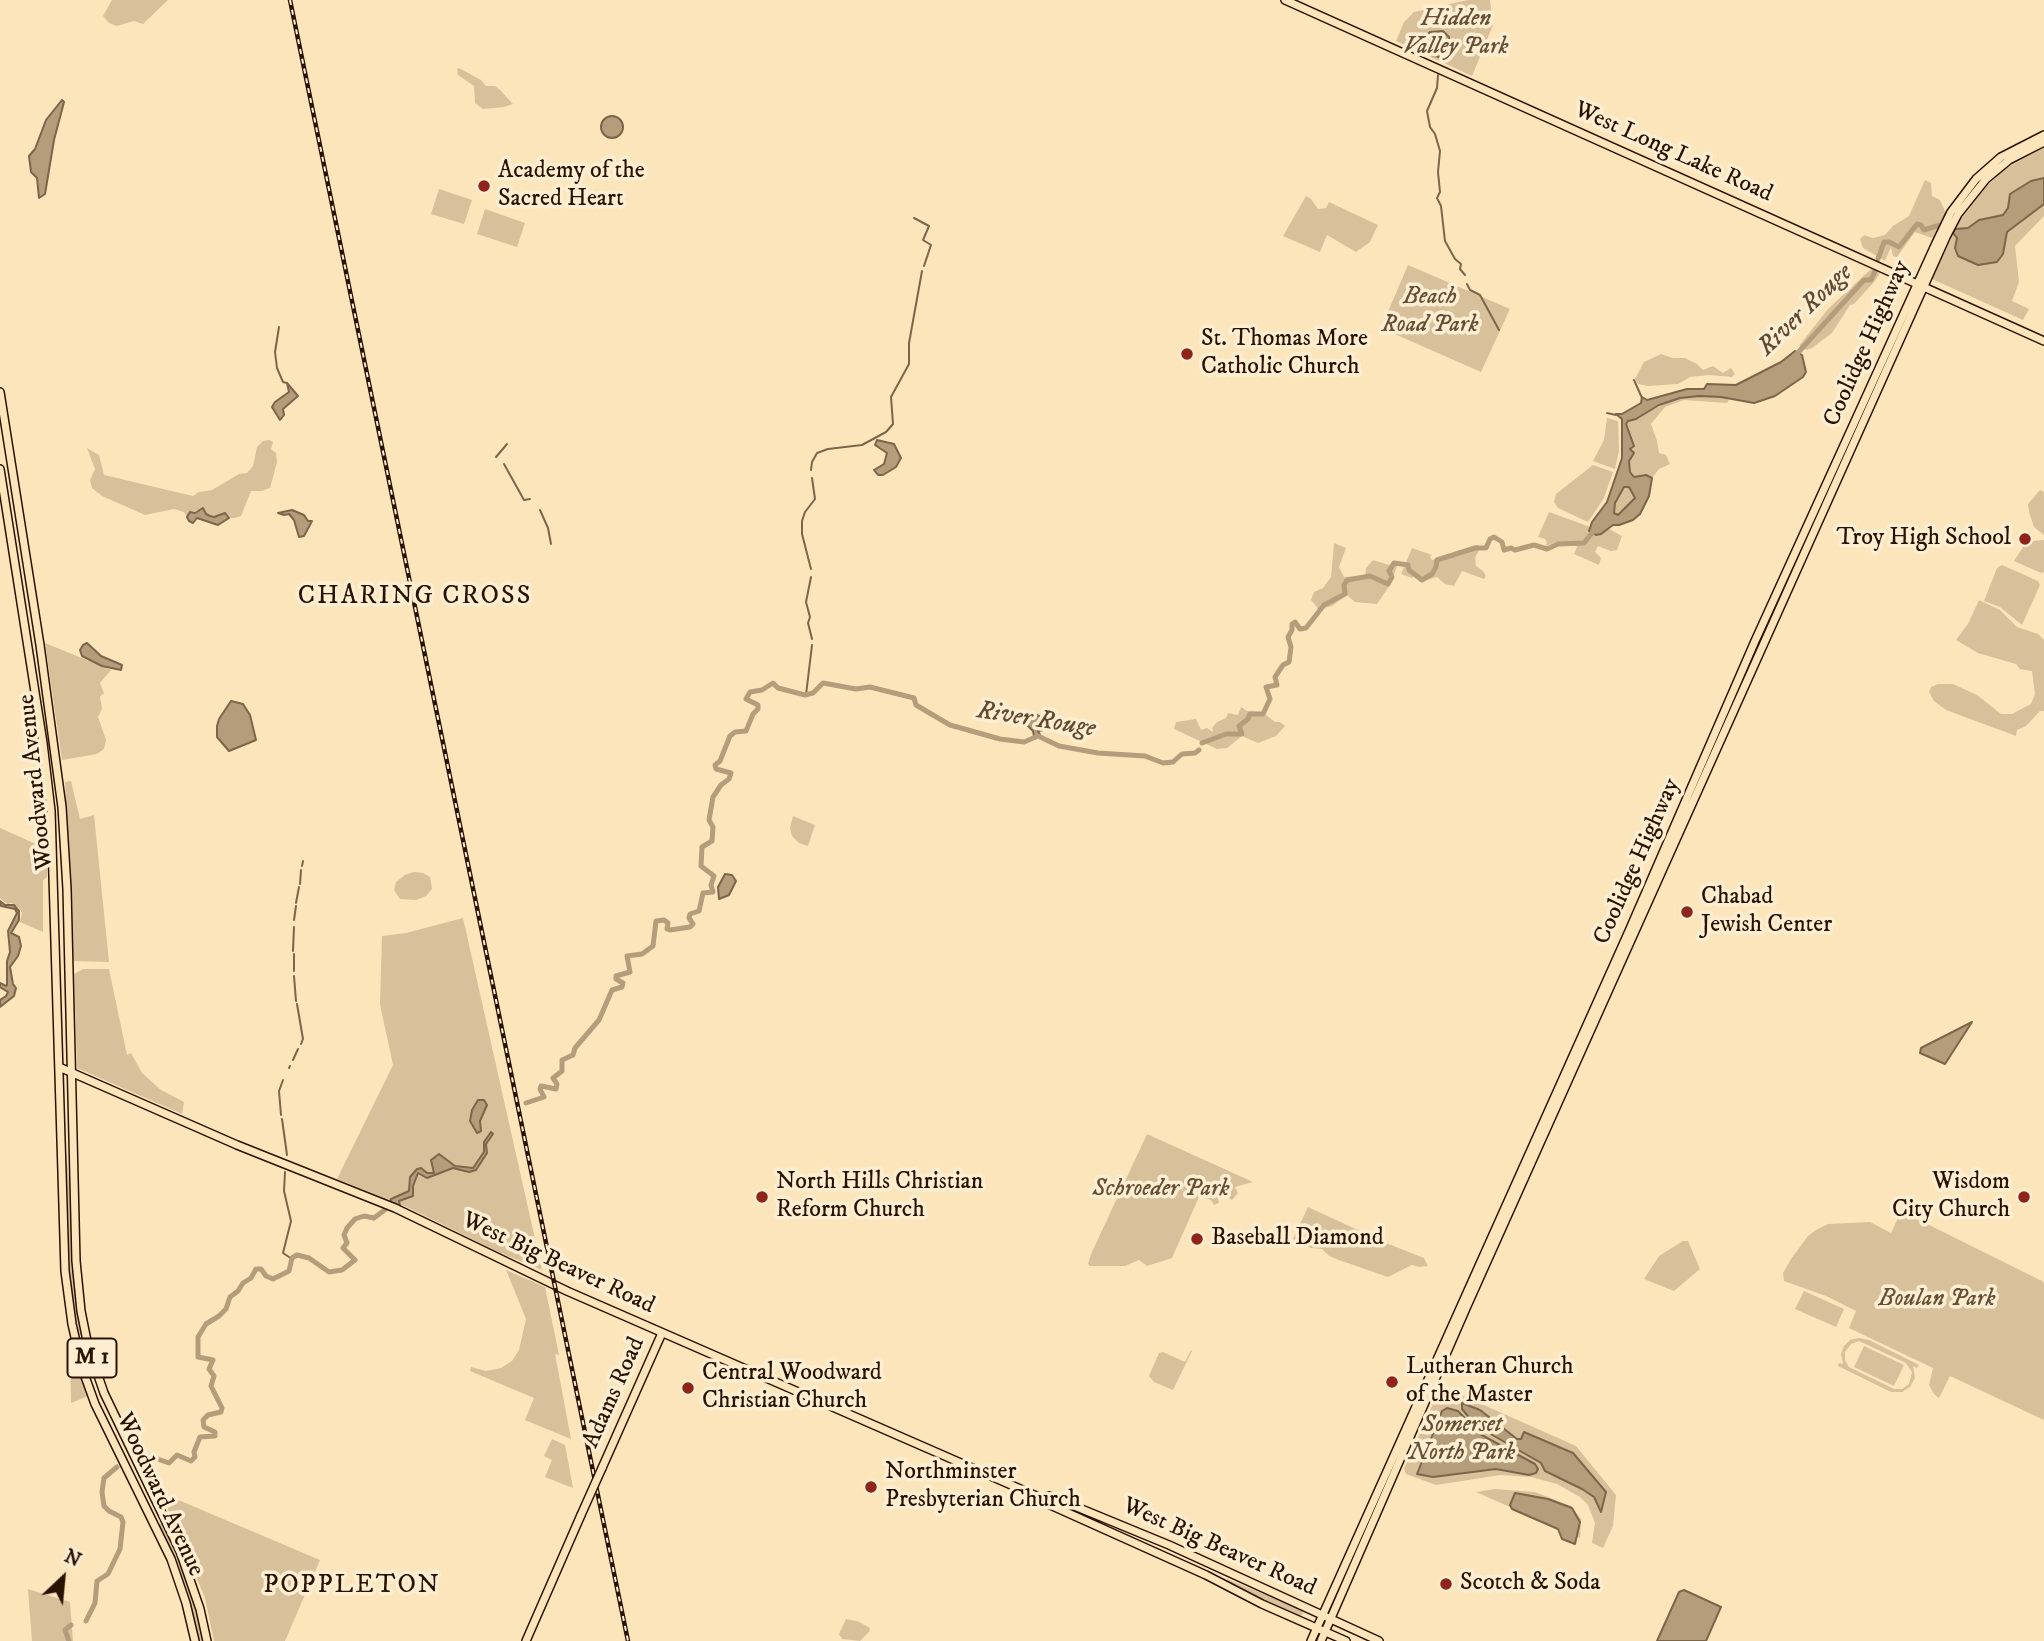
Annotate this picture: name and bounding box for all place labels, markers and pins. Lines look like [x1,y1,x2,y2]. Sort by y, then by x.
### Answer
place label: Academy of the Sacred Heart [498,158,645,214]
marker: Academy of the Sacred Heart [476,178,492,194]
place label: St. Thomas More Catholic Church [1201,326,1368,382]
marker: St. Thomas More Catholic Church [1179,346,1195,362]
place label: Troy High School [1837,525,2011,553]
marker: Troy High School [2017,531,2033,547]
place label: Chabad Jewish Center [1701,884,1832,940]
marker: Chabad Jewish Center [1679,904,1695,920]
place label: North Hills Christian Reform Church [776,1169,983,1225]
place label: Wisdom City Church [1892,1169,2010,1225]
marker: North Hills Christian Reform Church [754,1189,770,1205]
marker: Wisdom City Church [2016,1189,2032,1205]
place label: Baseball Diamond [1211,1225,1384,1253]
marker: Baseball Diamond [1189,1231,1205,1247]
place label: Lutheran Church of the Master [1406,1354,1574,1410]
place label: Central Woodward Christian Church [702,1360,882,1416]
marker: Lutheran Church of the Master [1384,1374,1400,1390]
marker: Central Woodward Christian Church [680,1380,696,1396]
place label: Northminster Presbyterian Church [885,1459,1081,1515]
marker: Northminster Presbyterian Church [863,1479,879,1495]
place label: Scotch & Soda [1460,1570,1600,1598]
marker: Scotch & Soda [1438,1576,1454,1592]

